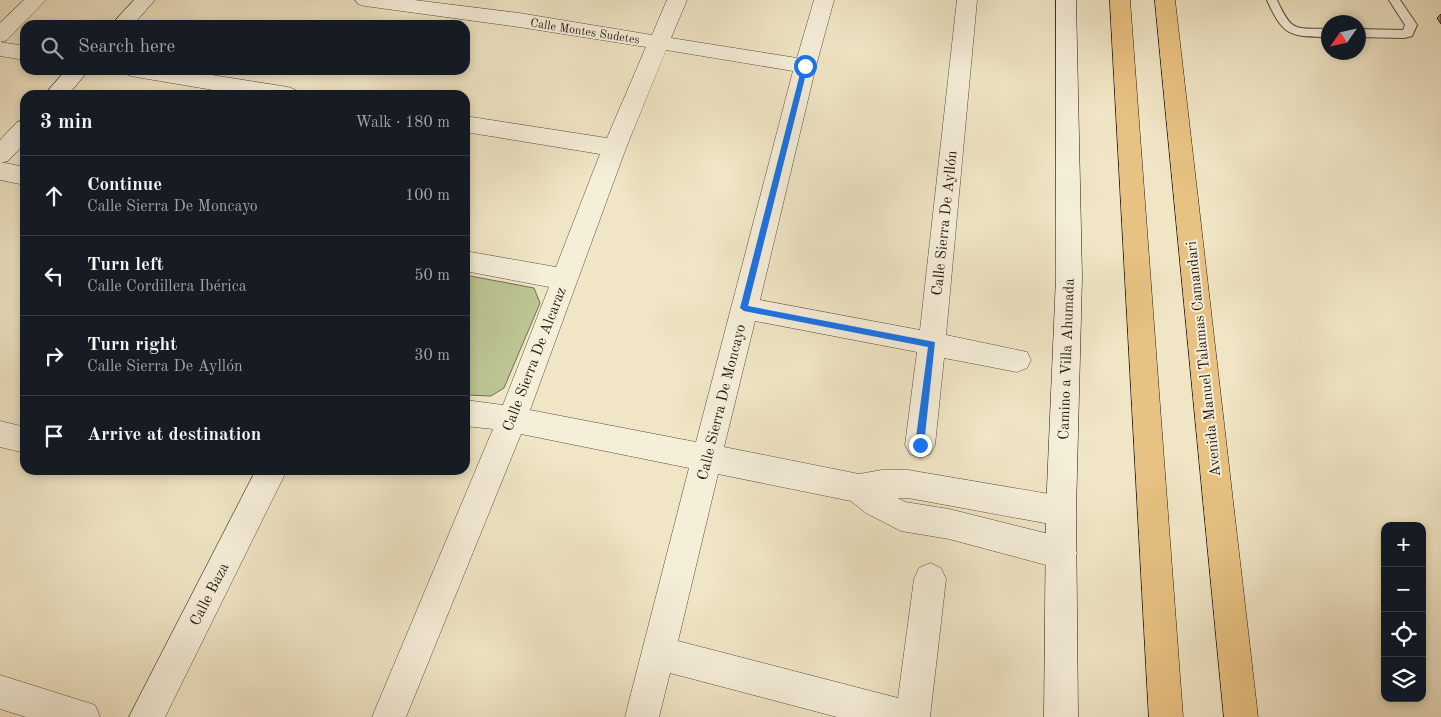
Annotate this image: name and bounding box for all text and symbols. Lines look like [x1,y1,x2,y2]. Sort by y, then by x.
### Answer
north arrow [1321,15,1366,60]
street label: Calle Montes Sudetes [529,17,640,47]
search box [20,20,470,75]
icon: search [38,34,66,62]
text: Search here [78,38,175,57]
route start [794,55,817,78]
text: 3 min [40,112,93,133]
text: Walk · 180 m [355,115,450,131]
street label: Calle Sierra De Ayllón [930,150,961,297]
text: Continue [87,176,162,195]
icon: ahead [40,182,68,210]
text: 100 m [405,188,450,204]
text: Calle Sierra De Moncayo [87,199,258,215]
street label: Avenida Manuel Talamas Camandari [1185,240,1224,477]
text: Turn left [87,256,164,275]
icon: left [40,262,68,290]
text: 50 m [414,268,450,284]
street label: Camino a Villa Ahumada [1057,277,1078,440]
text: Calle Cordillera Ibérica [87,279,247,295]
street label: Calle Sierra De Alcaraz [501,285,570,434]
street label: Calle Sierra De Moncayo [696,323,749,482]
text: Turn right [87,336,177,355]
icon: right [40,342,68,370]
text: 30 m [414,348,450,364]
text: Calle Sierra De Ayllón [87,359,243,375]
icon: arrive [40,422,68,450]
text: Arrive at destination [87,426,261,445]
route end [909,434,932,457]
map controls [1381,522,1426,702]
button: + [1381,522,1426,567]
street label: Calle Baza [188,560,233,629]
button: − [1381,567,1426,612]
button: locate [1381,612,1426,657]
button: layers [1381,657,1426,702]

